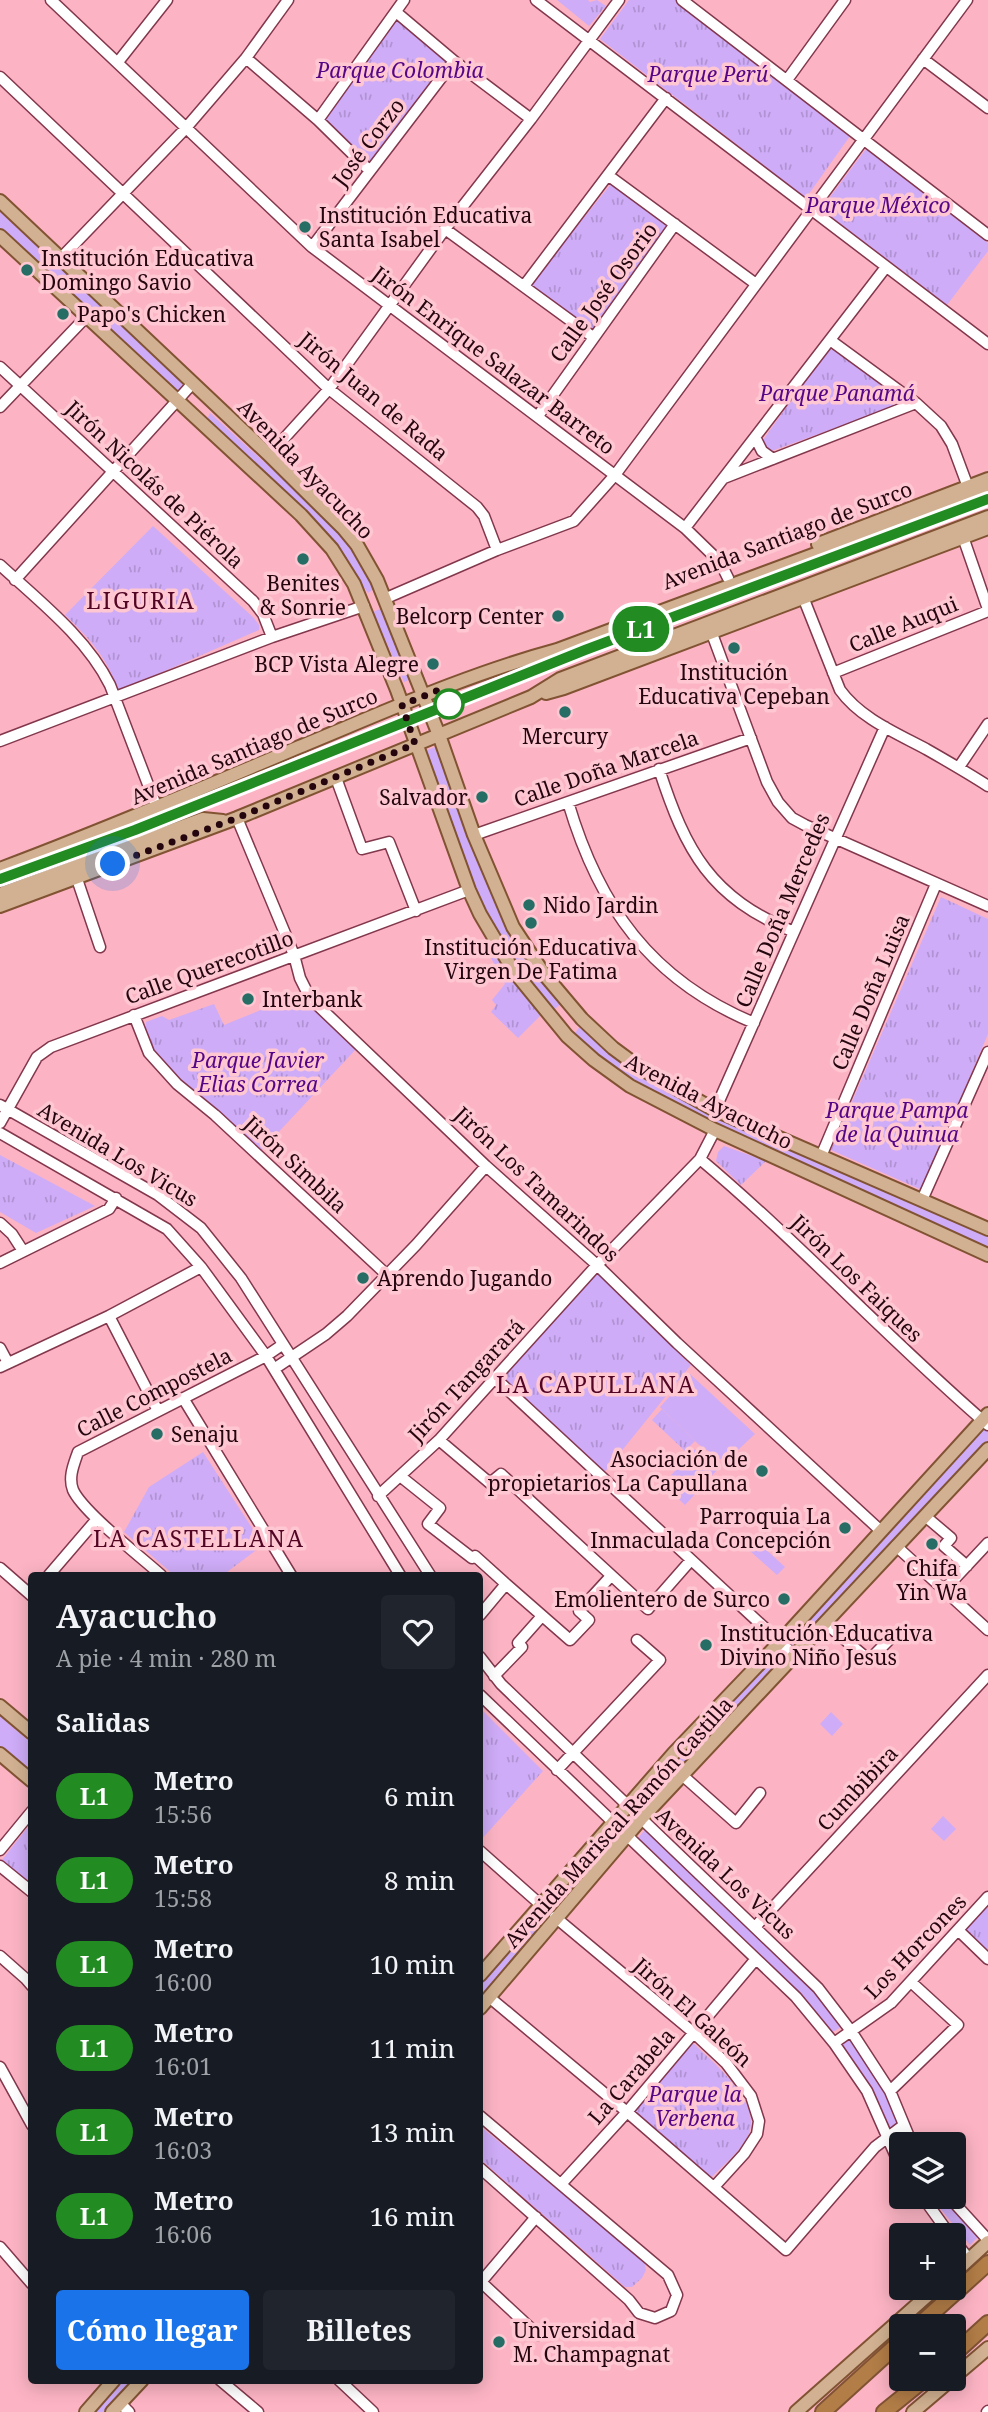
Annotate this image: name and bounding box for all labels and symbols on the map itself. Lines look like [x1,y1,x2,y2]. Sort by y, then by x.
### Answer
park label: Parque Colombia [315,56,485,84]
park label: Parque Perú [647,60,769,88]
street label: José Corzo [325,92,410,193]
park label: Parque México [805,191,950,219]
place label: Institución Educativa Santa Isabel [319,201,532,253]
street label: Calle José Osorio [543,217,663,367]
marker: Institución Educativa Santa Isabel [297,219,313,235]
place label: Institución Educativa Domingo Savio [41,244,254,296]
street label: Jirón Enrique Salazar Barreto [366,259,621,461]
marker: Institución Educativa Domingo Savio [19,262,35,278]
place label: Papo's Chicken [77,300,226,328]
marker: Papo's Chicken [55,306,71,322]
street label: Jirón Juan de Rada [293,325,455,467]
park label: Parque Panamá [758,379,916,407]
street label: Jirón Nicolás de Piérola [59,393,250,574]
street label: Avenida Ayacucho [232,393,380,545]
street label: Avenida Santiago de Surco [658,474,916,596]
marker: Benites & Sonrie [295,551,311,567]
place label: Benites & Sonrie [260,569,346,621]
district label: LIGURIA [86,584,196,616]
street label: Calle Auqui [844,589,962,659]
place label: Belcorp Center [396,602,544,630]
line badge: L1 [610,606,672,652]
marker: Belcorp Center [550,608,566,624]
marker: Institución Educativa Cepeban [726,640,742,656]
place label: BCP Vista Alegre [254,650,419,678]
marker: BCP Vista Alegre [425,656,441,672]
place label: Institución Educativa Cepeban [638,658,830,710]
street label: Avenida Santiago de Surco [126,681,382,811]
unlabelled marker [434,689,464,719]
marker: Mercury [557,704,573,720]
place label: Mercury [522,722,608,750]
street label: Calle Doña Marcela [510,723,702,813]
place label: Salvador [379,783,468,811]
marker: Salvador [474,789,490,805]
street label: Calle Doña Mercedes [728,809,836,1011]
your location [95,846,130,881]
place label: Nido Jardin [543,891,659,919]
marker: Nido Jardin [521,897,537,913]
street label: Calle Doña Luisa [824,910,916,1074]
marker: Institución Educativa Virgen De Fatima [523,915,539,931]
street label: Calle Querecotillo [121,924,297,1010]
place label: Institución Educativa Virgen De Fatima [424,933,638,985]
place label: Interbank [262,985,363,1013]
marker: Interbank [240,991,256,1007]
park label: Parque Javier Elias Correa [191,1046,324,1098]
street label: Avenida Ayacucho [621,1047,797,1155]
street label: Avenida Los Vicus [33,1095,203,1213]
park label: Parque Pampa de la Quinua [824,1096,969,1148]
street label: Jirón Los Tamarindos [448,1100,625,1268]
street label: Jirón Simbila [238,1108,354,1219]
street label: Jirón Los Faiques [785,1207,929,1348]
place label: Aprendo Jugando [377,1264,552,1292]
marker: Aprendo Jugando [355,1270,371,1286]
street label: Jirón Tangarará [401,1312,530,1448]
street label: Calle Compostela [72,1341,236,1443]
district label: LA CAPULLANA [496,1368,696,1400]
place label: Senaju [171,1420,239,1448]
marker: Senaju [149,1426,165,1442]
place label: Asociación de propietarios La Capullana [488,1445,748,1497]
marker: Asociación de propietarios La Capullana [754,1463,770,1479]
place label: Parroquia La Inmaculada Concepción [590,1502,831,1554]
marker: Parroquia La Inmaculada Concepción [837,1520,853,1536]
district label: LA CASTELLANA [93,1522,305,1554]
marker: Chifa Yin Wa [924,1536,940,1552]
place label: Chifa Yin Wa [895,1554,968,1606]
place label: Emolientero de Surco [554,1585,770,1613]
marker: Emolientero de Surco [776,1591,792,1607]
place label: Institución Educativa Divino Niño Jesus [720,1619,933,1671]
marker: Institución Educativa Divino Niño Jesus [698,1637,714,1653]
street label: Avenida Mariscal Ramón Castilla [498,1690,738,1954]
street label: Cumbibira [810,1739,904,1837]
street label: Avenida Los Vicus [650,1801,802,1945]
street label: Los Horcones [858,1888,972,2004]
street label: Jirón El Galeón [627,1951,758,2073]
street label: La Carabela [581,2022,681,2130]
park label: Parque la Verbena [647,2080,742,2132]
place label: Universidad M. Champagnat [513,2316,670,2368]
marker: Universidad M. Champagnat [491,2334,507,2350]

